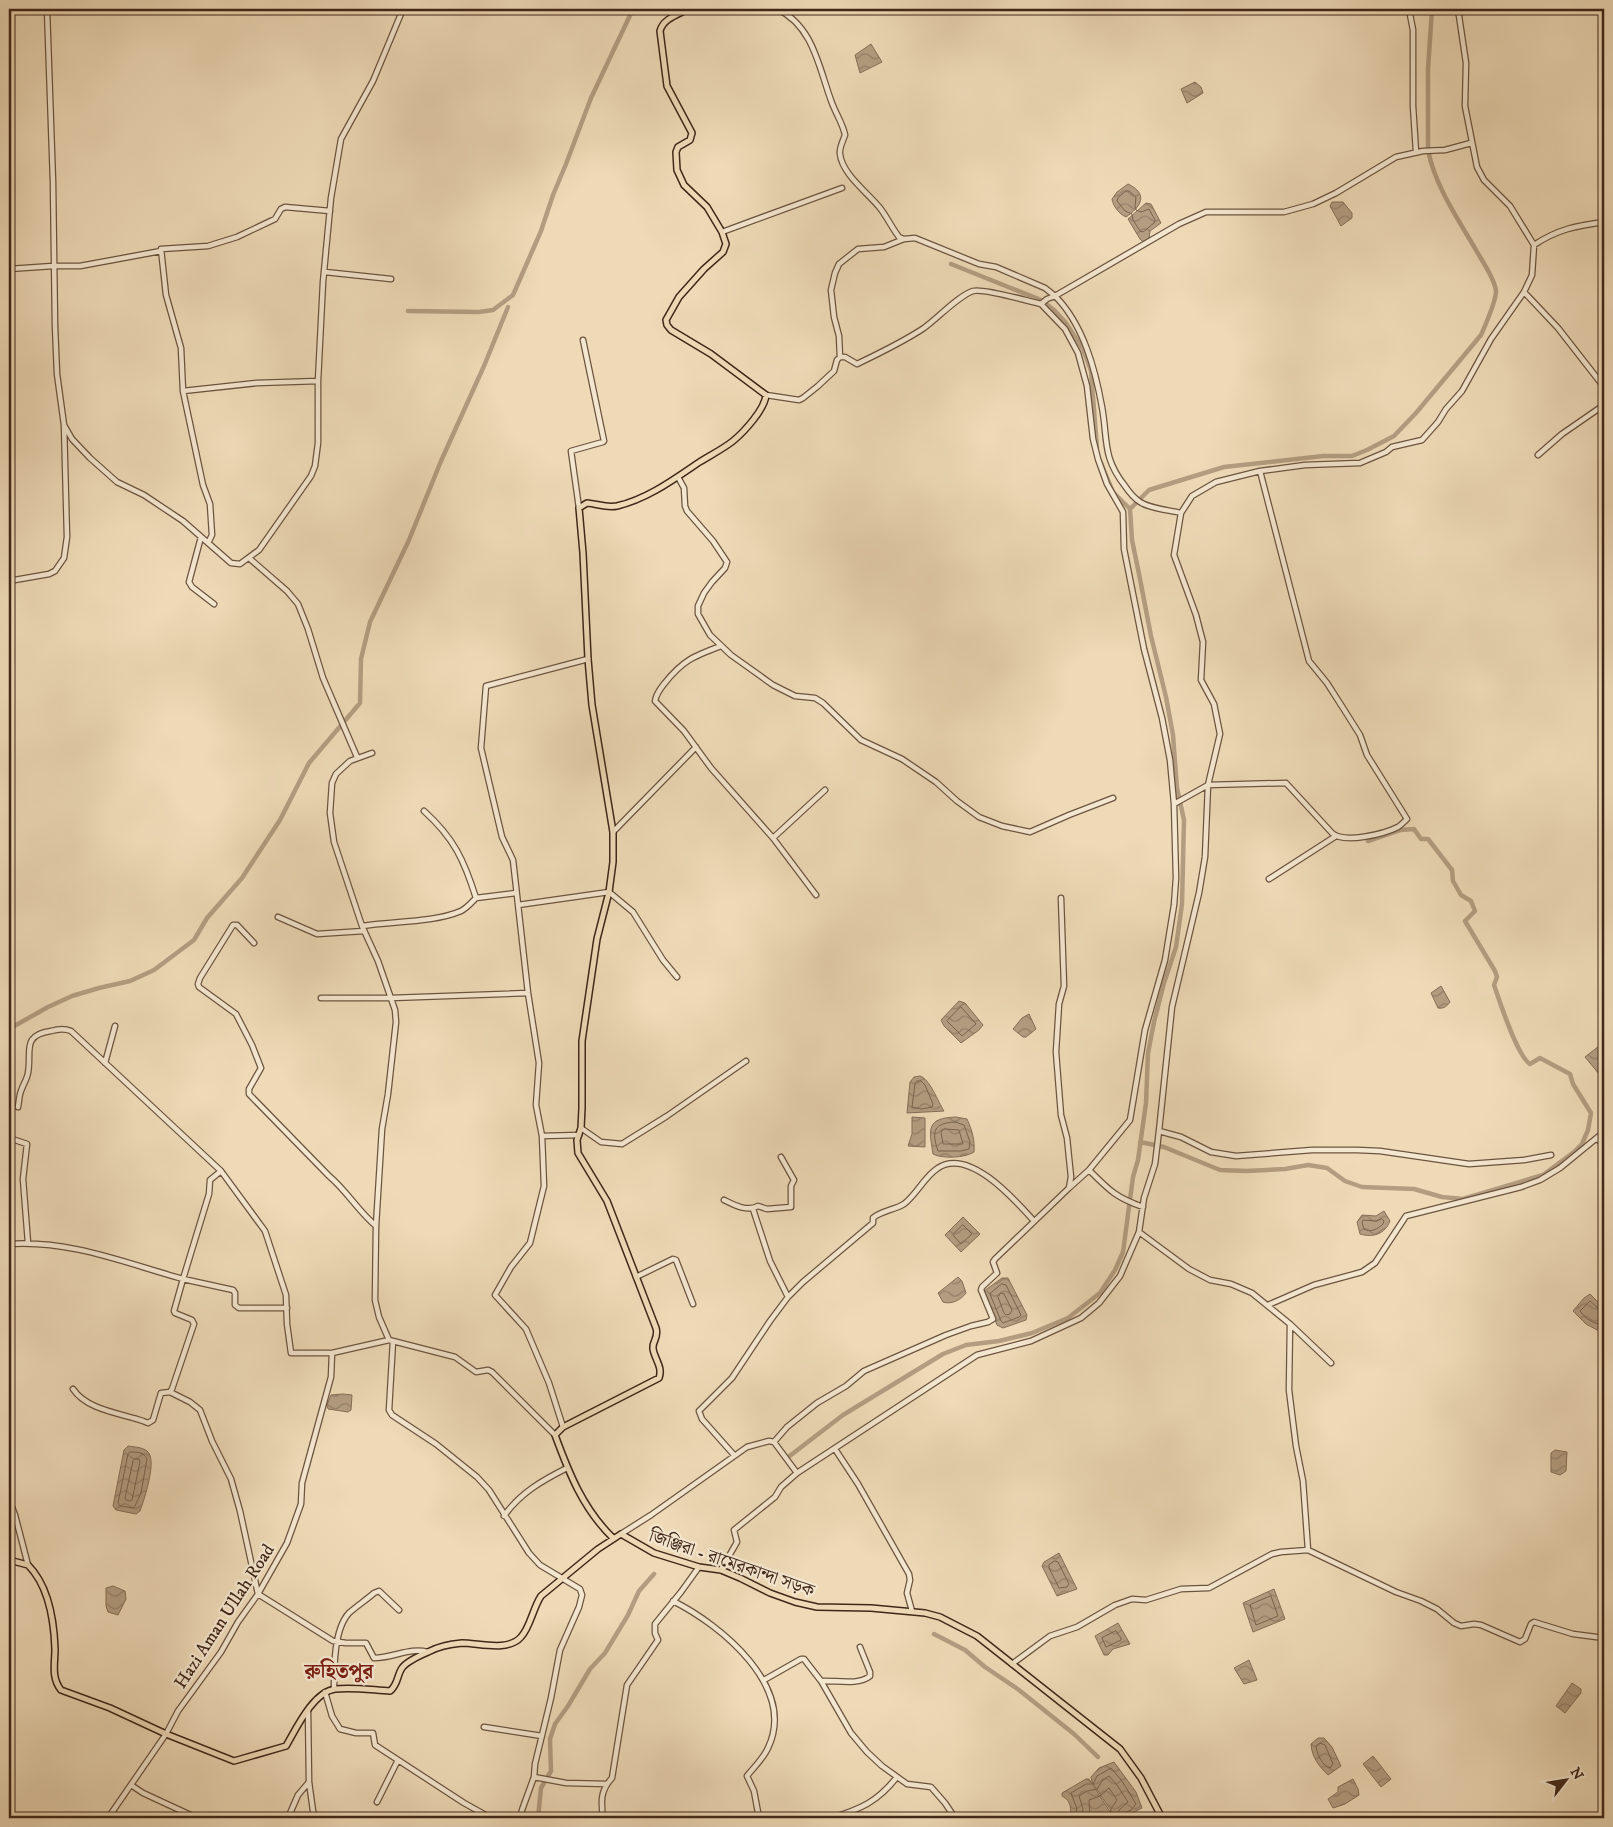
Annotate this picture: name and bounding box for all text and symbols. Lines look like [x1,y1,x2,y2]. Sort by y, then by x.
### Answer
street label: জিঞ্জিরা - রামেরকান্দা সড়ক [645,1525,819,1603]
street label: Hazi Aman Ullah Road [170,1540,280,1693]
district label: রুহিতপুর [304,1658,374,1685]
north arrow [1540,1754,1590,1804]
text: N [1566,1764,1587,1784]

